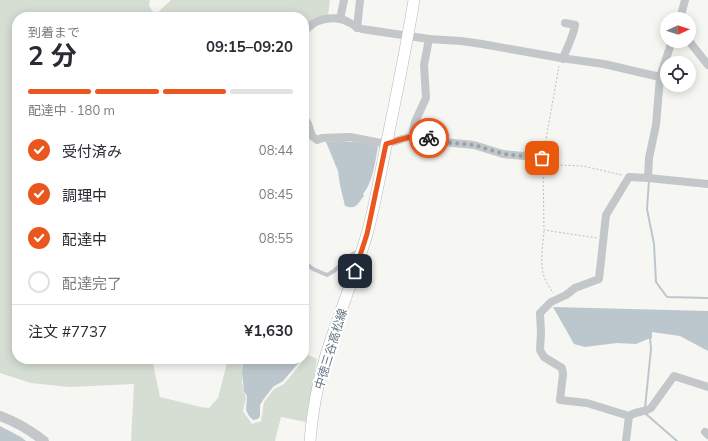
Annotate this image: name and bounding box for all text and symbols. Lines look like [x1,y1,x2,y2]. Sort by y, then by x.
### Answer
north arrow [660,12,696,48]
map controls [660,12,696,92]
text: 到着まで [28,24,80,40]
text: 09:15–09:20 [206,37,293,56]
text: 2 分 [28,39,77,72]
button: locate [660,56,696,92]
text: 配達中 · 180 m [28,102,115,118]
courier [409,118,449,158]
icon: bike [418,127,440,149]
icon: check [28,139,50,161]
pin [525,141,559,175]
text: 受付済み [62,142,122,161]
text: 08:44 [259,142,293,158]
icon: bag [531,147,553,169]
icon: check [28,183,50,205]
text: 調理中 [62,186,107,205]
text: 08:45 [259,186,293,202]
icon: check [28,227,50,249]
text: 配達中 [62,230,107,249]
text: 08:55 [259,230,293,246]
pin [338,254,372,288]
icon: home [344,260,366,282]
text: 配達完了 [62,274,122,293]
street label: 中徳三谷高松線 [311,306,350,391]
text: ¥1,630 [244,321,293,340]
text: 注文 #7737 [28,322,107,341]

